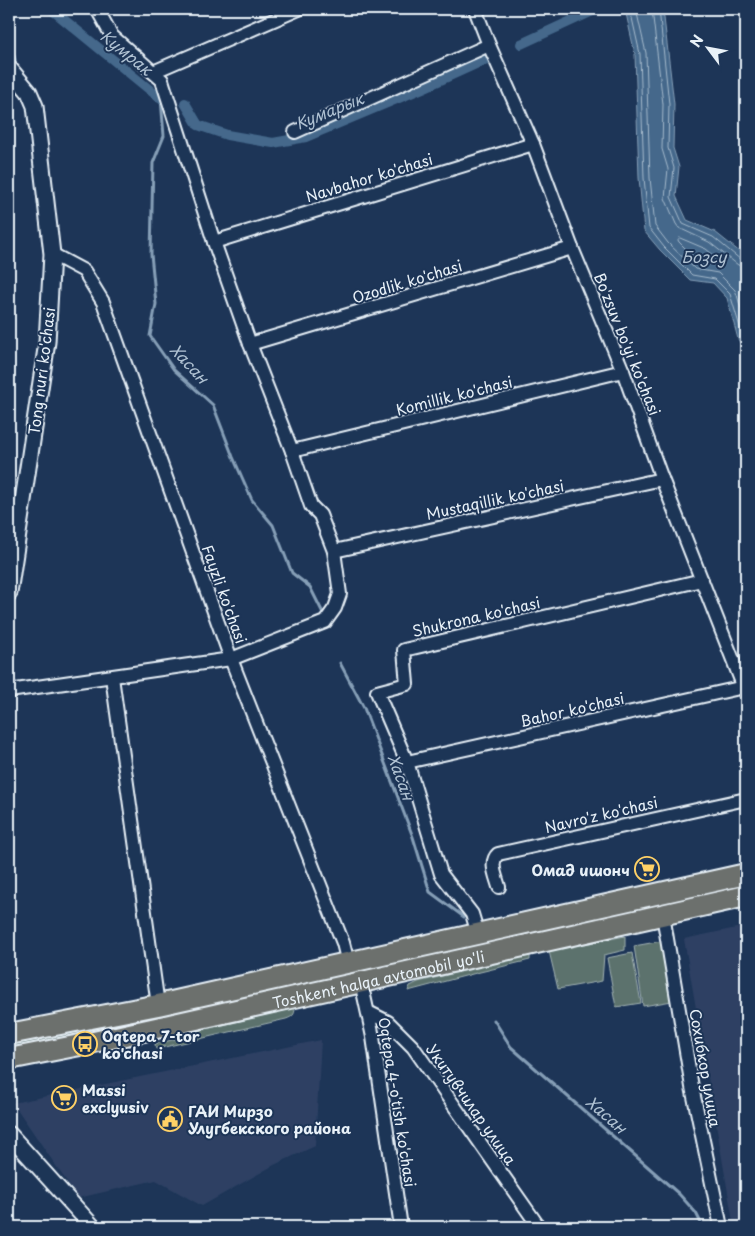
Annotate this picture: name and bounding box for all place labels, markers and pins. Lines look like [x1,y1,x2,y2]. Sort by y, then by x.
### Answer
supermarket icon: Омад ишонч [634,856,660,882]
place label: Омад ишонч [532,858,630,881]
place label: Oqtepa 7-tor ko'chasi [102,1024,200,1064]
bus stop icon: Oqtepa 7-tor ko'chasi [72,1031,98,1057]
place label: Massi exclyusiv [82,1078,149,1118]
supermarket icon: Massi exclyusiv [51,1085,77,1111]
place label: ГАИ Мирзо Улугбекского района [188,1099,351,1139]
public building icon: ГАИ Мирзо Улугбекского района [157,1106,183,1132]

